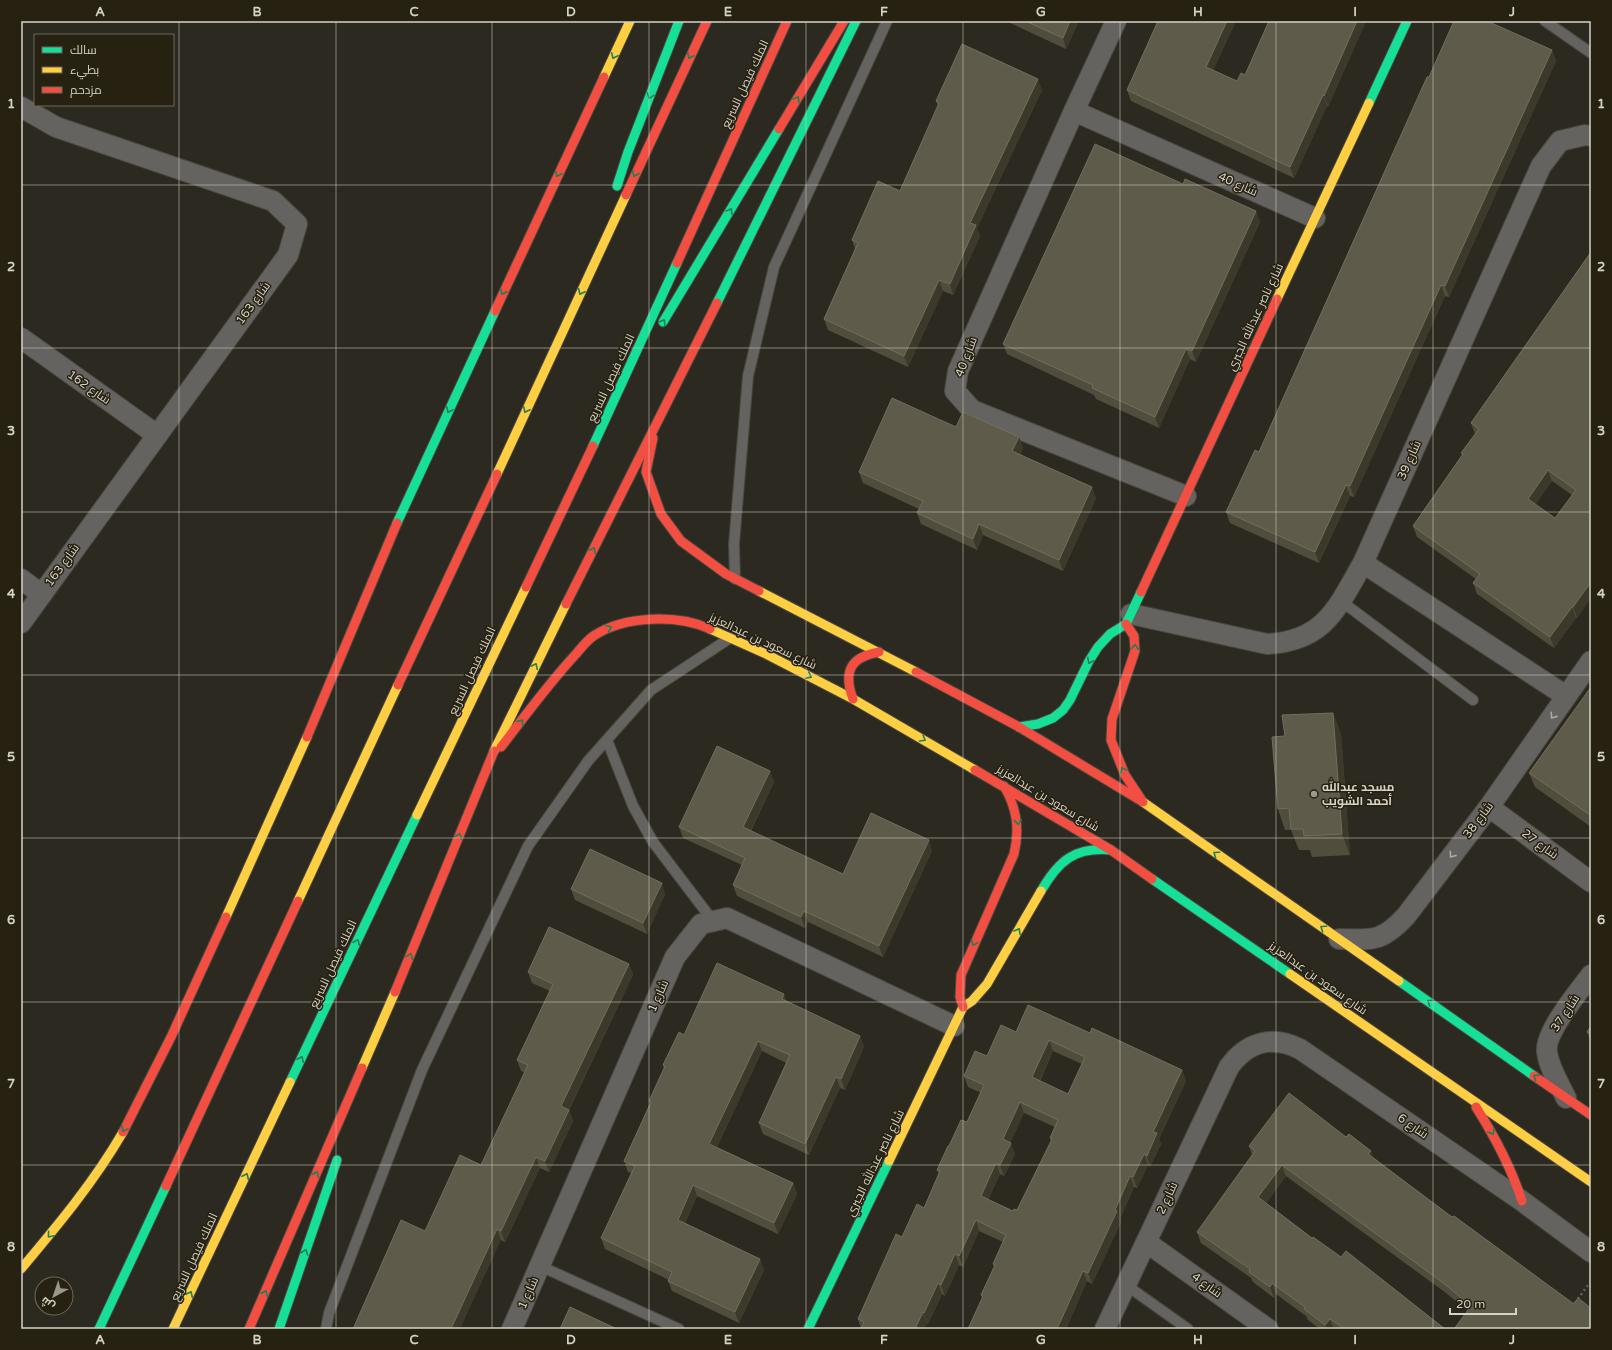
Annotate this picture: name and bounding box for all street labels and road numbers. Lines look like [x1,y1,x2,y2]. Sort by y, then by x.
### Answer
street label: الملك فيصل السريع [718,38,772,131]
street label: شارع 40 [1216,169,1260,200]
street label: شارع ناصر عبدالله الجبري [1223,261,1289,374]
street label: شارع 163 [233,279,274,328]
street label: الملك فيصل السريع [584,332,638,425]
street label: شارع 40 [952,335,981,379]
street label: شارع 162 [64,367,113,408]
street label: شارع 39 [1394,438,1425,482]
street label: شارع 163 [42,541,83,590]
street label: شارع سعود بن عبدالعزيز [706,609,819,673]
street label: الملك فيصل السريع [445,625,499,718]
street label: شارع سعود بن عبدالعزيز [993,761,1102,835]
street label: شارع 38 [1460,799,1497,841]
street label: شارع 27 [1519,826,1561,863]
street label: الملك فيصل السريع [306,918,360,1011]
street label: شارع سعود بن عبدالعزيز [1265,938,1370,1018]
street label: شارع 1 [645,978,672,1015]
street label: شارع 37 [1548,992,1583,1035]
street label: شارع ناصر عبدالله الجبري [842,1107,910,1220]
street label: شارع 6 [1395,1111,1431,1142]
street label: شارع 2 [1153,1180,1181,1217]
street label: الملك فيصل السريع [167,1211,221,1304]
street label: شارع 4 [1189,1269,1225,1301]
street label: شارع 1 [515,1275,542,1312]

